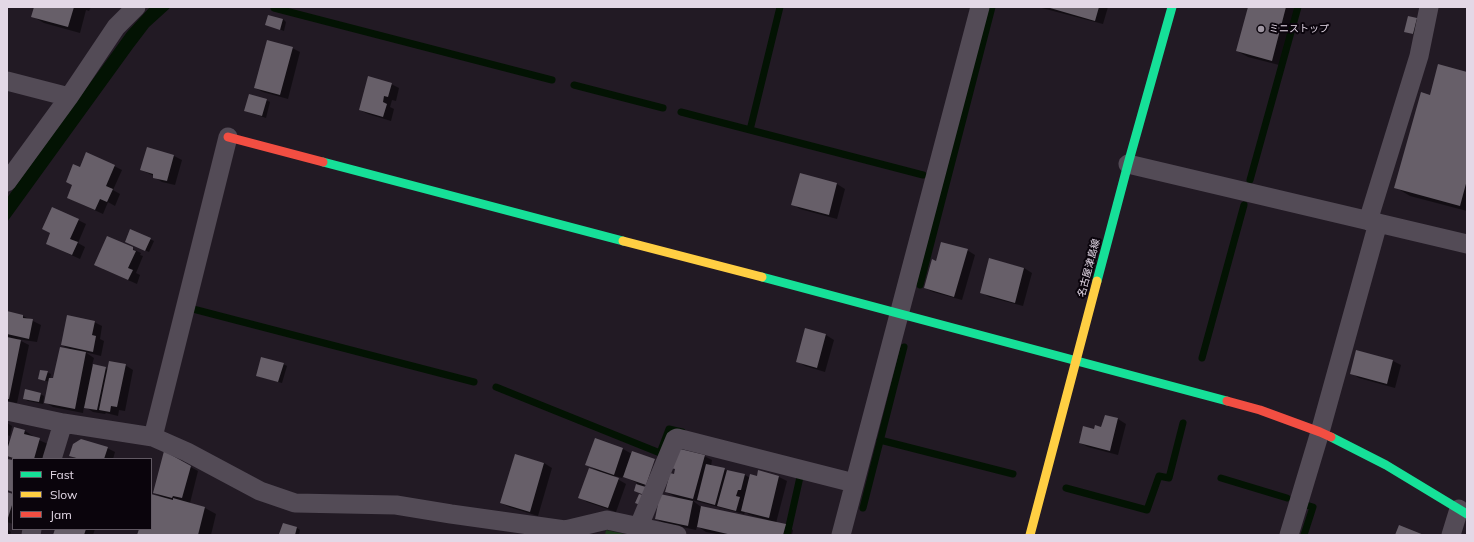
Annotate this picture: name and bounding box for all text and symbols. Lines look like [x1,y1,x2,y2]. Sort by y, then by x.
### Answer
place label: ミニストップ [1269,23,1329,35]
marker: ミニストップ [1256,24,1266,34]
street label: 名古屋津島線 [1075,237,1103,299]
legend [12,458,152,530]
text: Fast [50,467,74,482]
text: Slow [50,487,78,502]
text: Jam [50,507,72,522]

